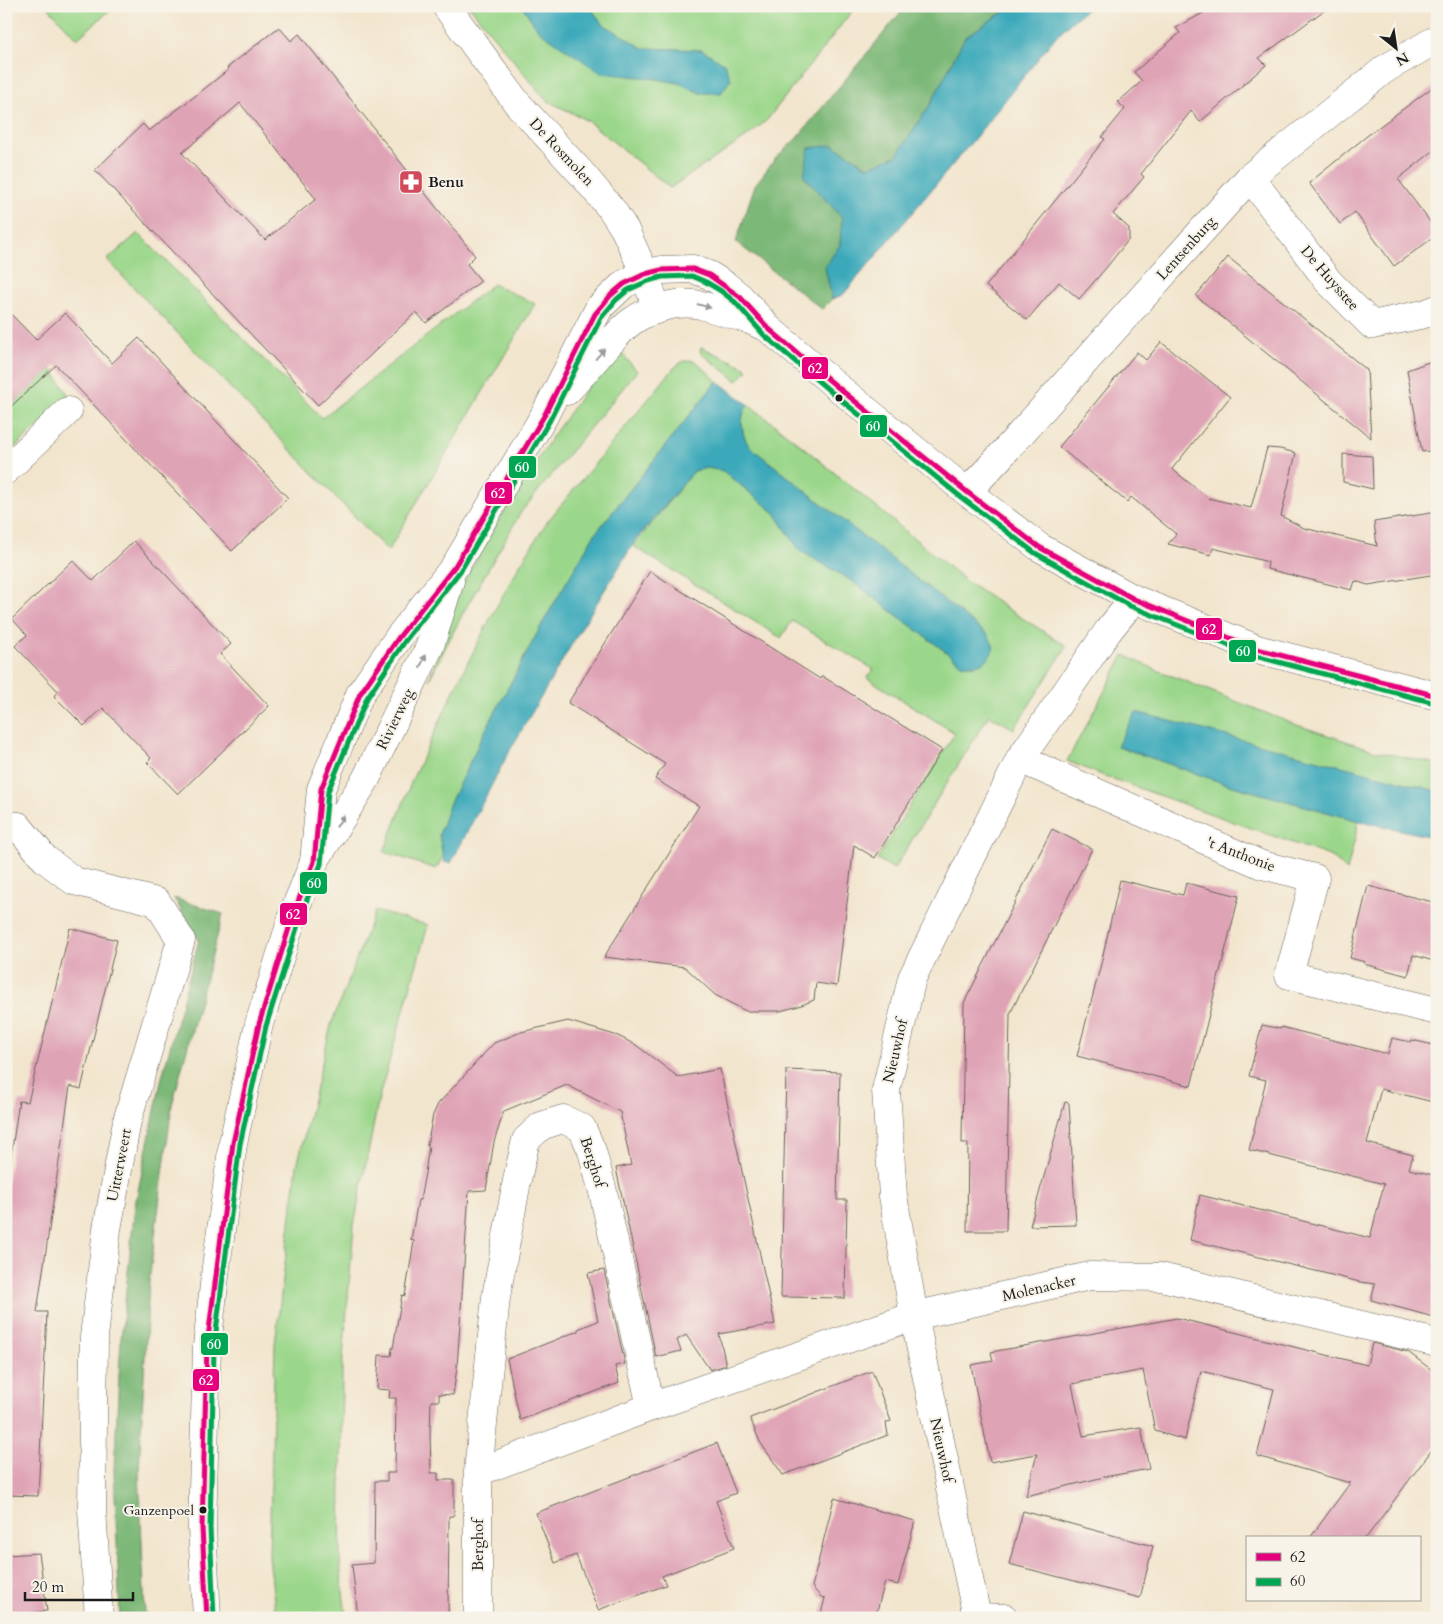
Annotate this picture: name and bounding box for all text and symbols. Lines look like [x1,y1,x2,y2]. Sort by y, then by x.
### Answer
north arrow [1370,22,1420,72]
text: N [1392,48,1412,70]
street label: De Rosmolen [525,114,599,191]
pharmacy icon: Benu [398,169,424,195]
place label: Benu [428,172,464,192]
street label: Lentsenburg [1152,211,1220,284]
street label: De Huysstee [1296,241,1364,315]
one-way arrow [697,302,712,310]
one-way arrow [594,348,605,360]
line badge: 62 [801,356,829,380]
text: 62 [808,359,822,378]
unlabelled marker [834,393,844,403]
line badge: 60 [859,414,888,438]
text: 60 [866,417,880,436]
line badge: 60 [508,455,537,479]
text: 60 [515,458,529,477]
line badge: 62 [484,481,513,505]
text: 62 [491,484,505,503]
line badge: 62 [1195,617,1223,641]
text: 62 [1202,620,1216,639]
line badge: 60 [1228,639,1257,663]
text: 60 [1236,642,1250,661]
one-way arrow [419,654,427,669]
street label: Rivierweg [372,684,419,753]
one-way arrow [335,814,344,827]
street label: 't Anthonie [1204,832,1278,876]
line badge: 60 [299,871,328,895]
text: 60 [307,874,321,893]
line badge: 62 [279,902,308,926]
text: 62 [286,905,300,924]
street label: Nieuwhof [878,1015,913,1085]
street label: Uitterweert [102,1126,136,1203]
street label: Berghof [575,1134,611,1192]
street label: Molenacker [1000,1270,1078,1306]
line badge: 60 [200,1332,229,1356]
text: 60 [207,1335,221,1354]
line badge: 62 [192,1368,220,1392]
text: 62 [199,1371,213,1390]
street label: Nieuwhof [925,1416,959,1486]
place label: Ganzenpoel [123,1501,194,1520]
marker: Ganzenpoel [198,1505,208,1515]
street label: Berghof [468,1517,488,1571]
legend [1246,1536,1420,1602]
text: 62 [1290,1547,1306,1567]
scale bar [25,1569,132,1601]
text: 60 [1290,1571,1306,1591]
text: 20 m [32,1577,64,1597]

